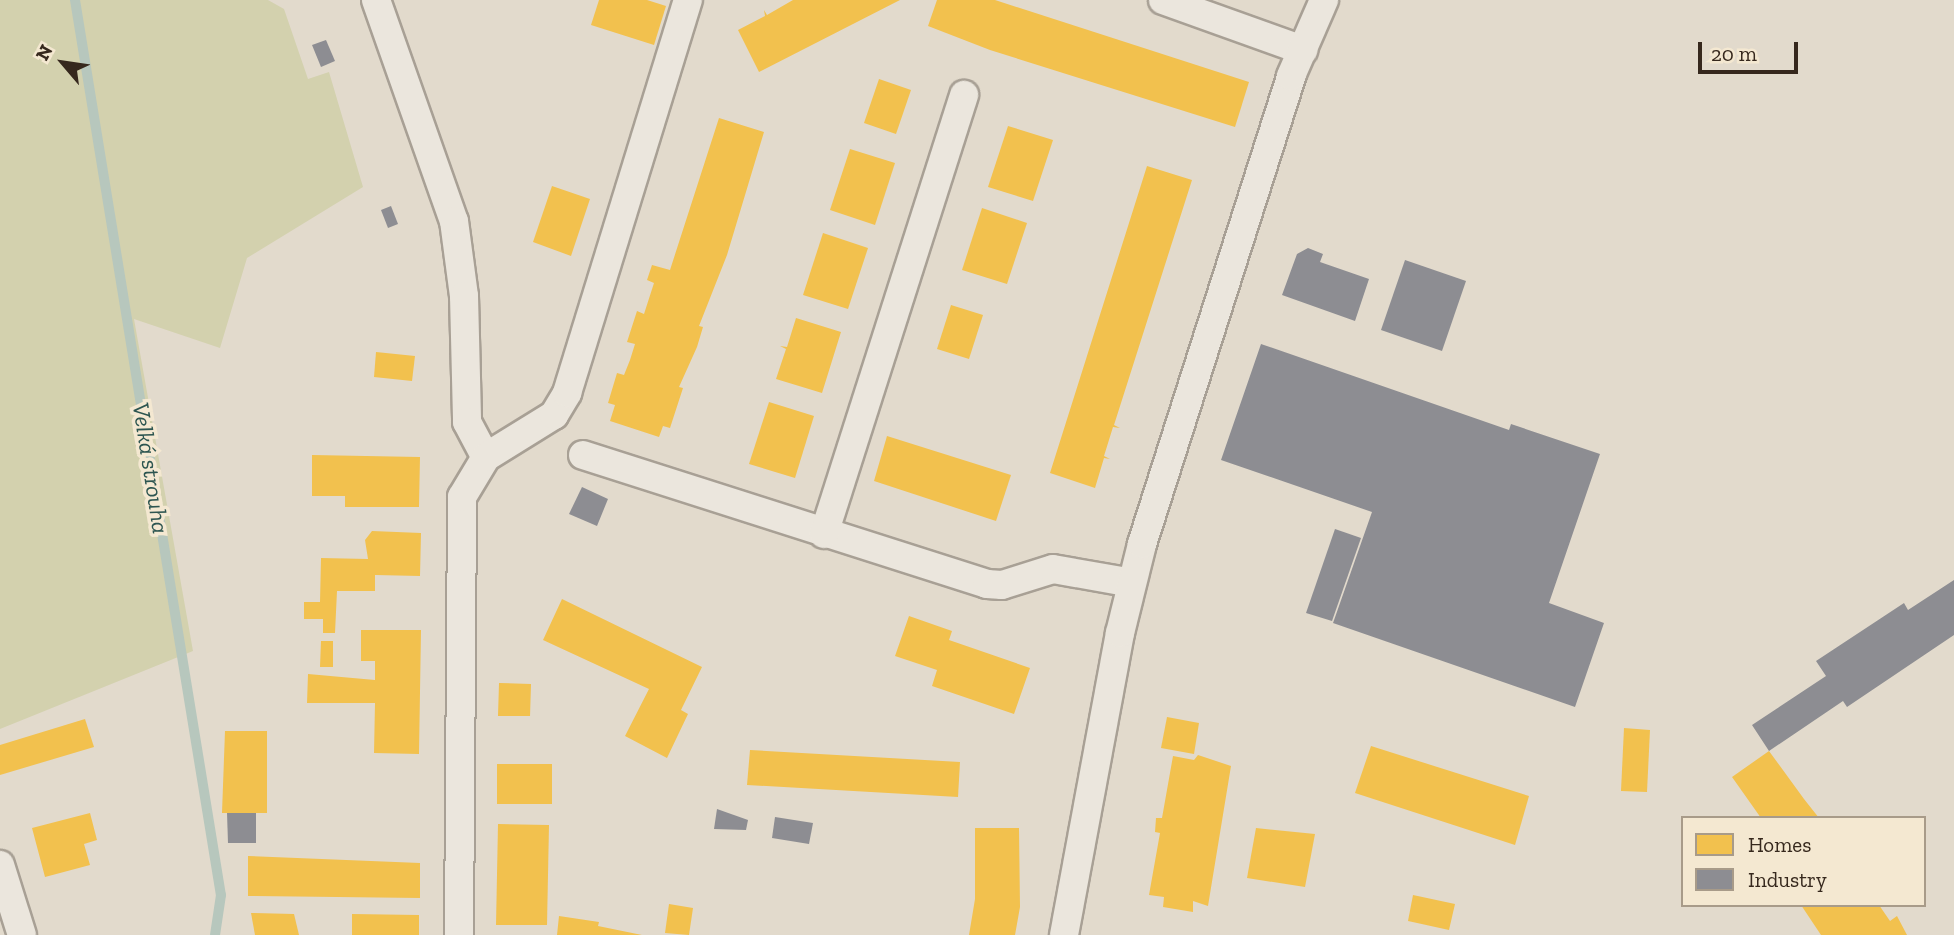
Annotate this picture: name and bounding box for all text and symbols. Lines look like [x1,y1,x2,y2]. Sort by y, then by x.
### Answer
north arrow [28,28,98,98]
scale bar [1702,28,1802,72]
text: N [31,41,58,64]
text: 20 m [1711,41,1757,66]
water label: Velká strouha [126,400,176,536]
legend [1681,816,1926,907]
text: Homes [1748,832,1811,857]
text: Industry [1748,867,1827,892]

